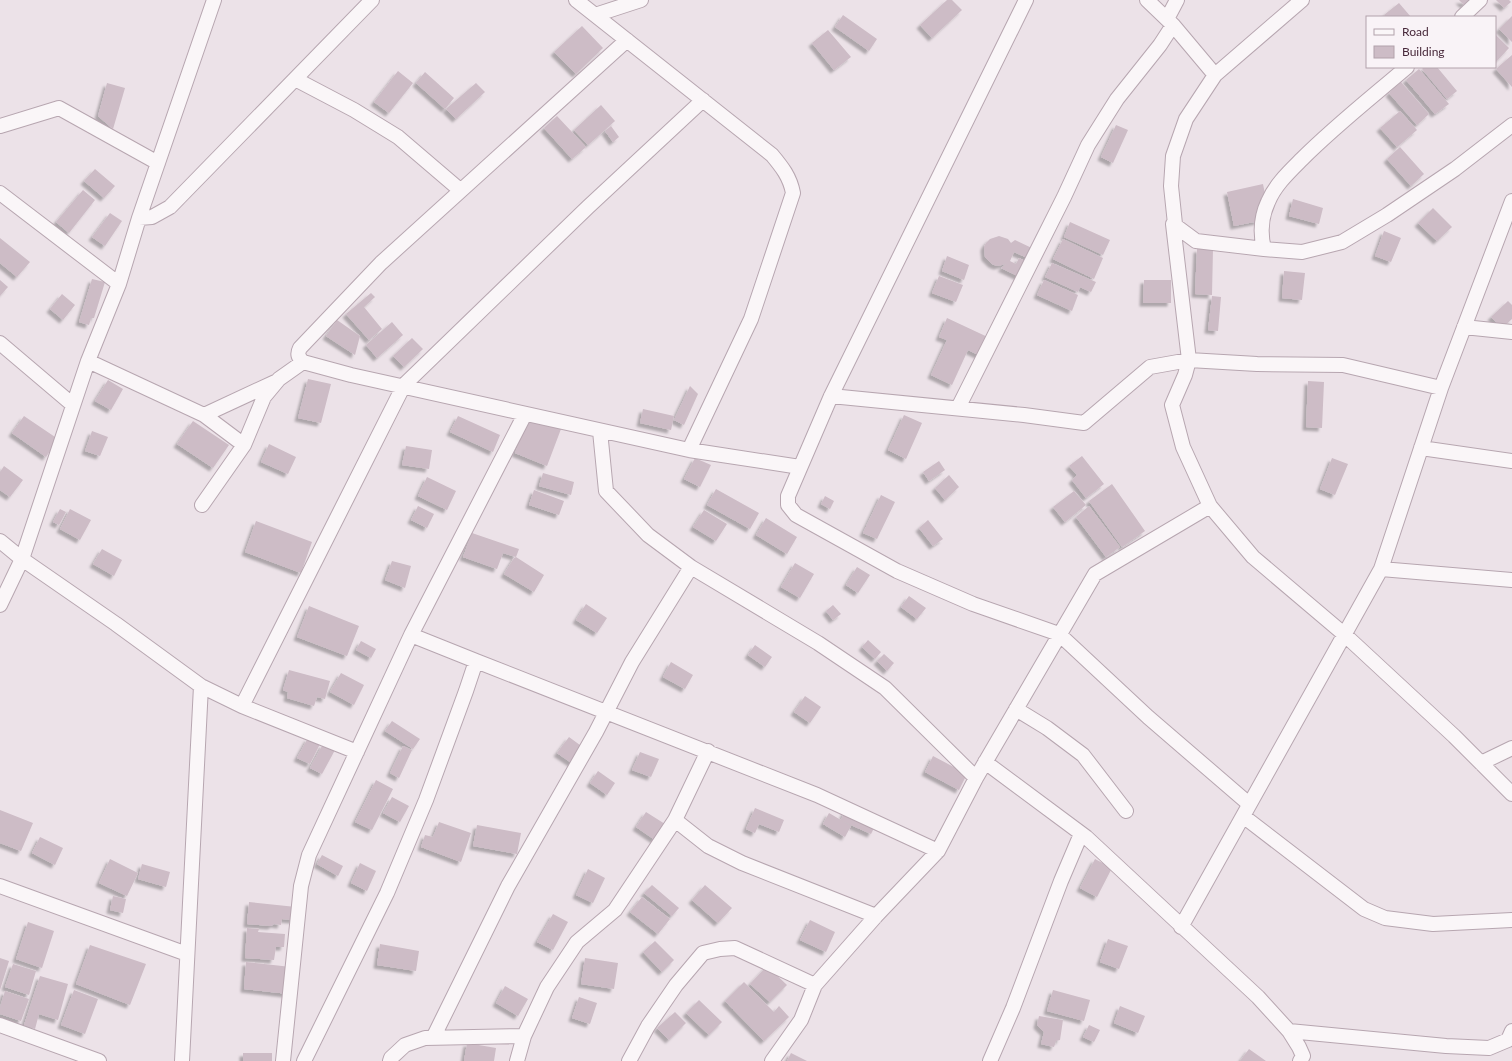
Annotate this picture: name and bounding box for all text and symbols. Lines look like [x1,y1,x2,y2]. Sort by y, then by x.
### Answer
legend [1366,16,1496,68]
text: Road [1402,24,1429,39]
text: Building [1402,44,1445,59]

